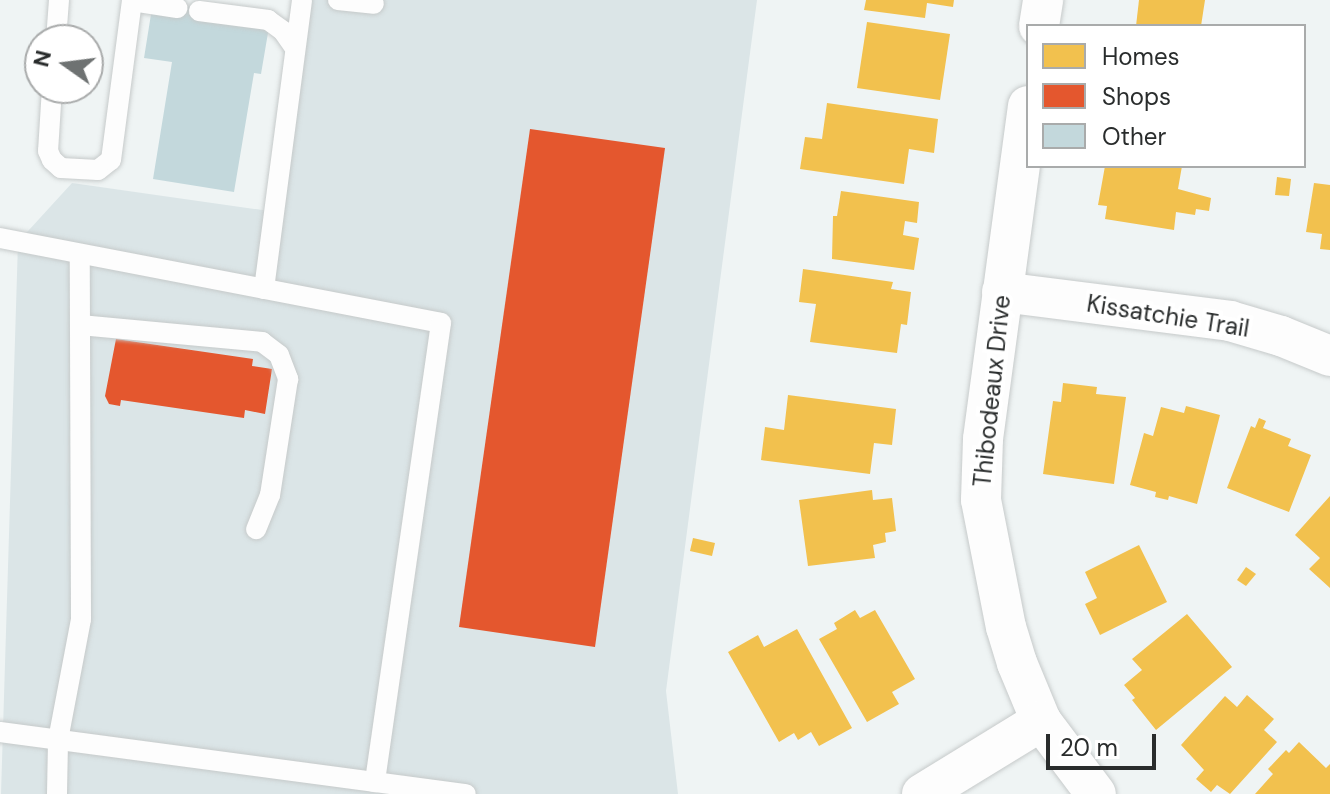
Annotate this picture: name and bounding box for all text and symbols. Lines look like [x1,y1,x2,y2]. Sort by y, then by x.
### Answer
north arrow [24,24,104,104]
legend [1026,24,1306,168]
text: Homes [1102,41,1180,72]
text: N [26,47,58,70]
text: Shops [1102,81,1171,112]
text: Other [1102,121,1166,152]
street label: Kissatchie Trail [1085,289,1251,343]
street label: Thibodeaux Drive [968,294,1016,488]
scale bar [1050,718,1160,768]
text: 20 m [1060,732,1118,763]

